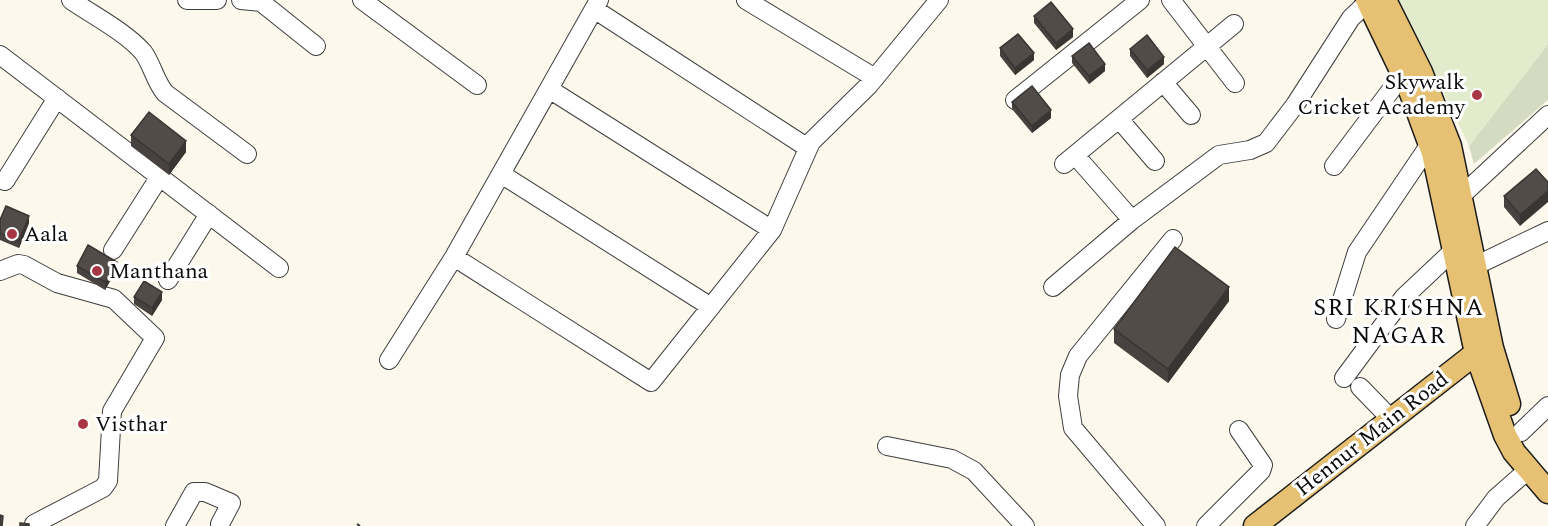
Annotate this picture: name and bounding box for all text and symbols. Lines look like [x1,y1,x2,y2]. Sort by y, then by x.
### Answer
place label: Skywalk Cricket Academy [1298,66,1466,124]
marker: Skywalk Cricket Academy [1470,88,1484,102]
place label: Aala [24,218,68,251]
marker: Aala [5,227,19,241]
place label: Manthana [109,255,209,288]
marker: Manthana [90,264,104,278]
district label: SRI KRISHNA NAGAR [1313,290,1485,354]
street label: Hennur Main Road [1288,363,1456,505]
place label: Visthar [95,408,168,441]
marker: Visthar [76,417,90,431]

